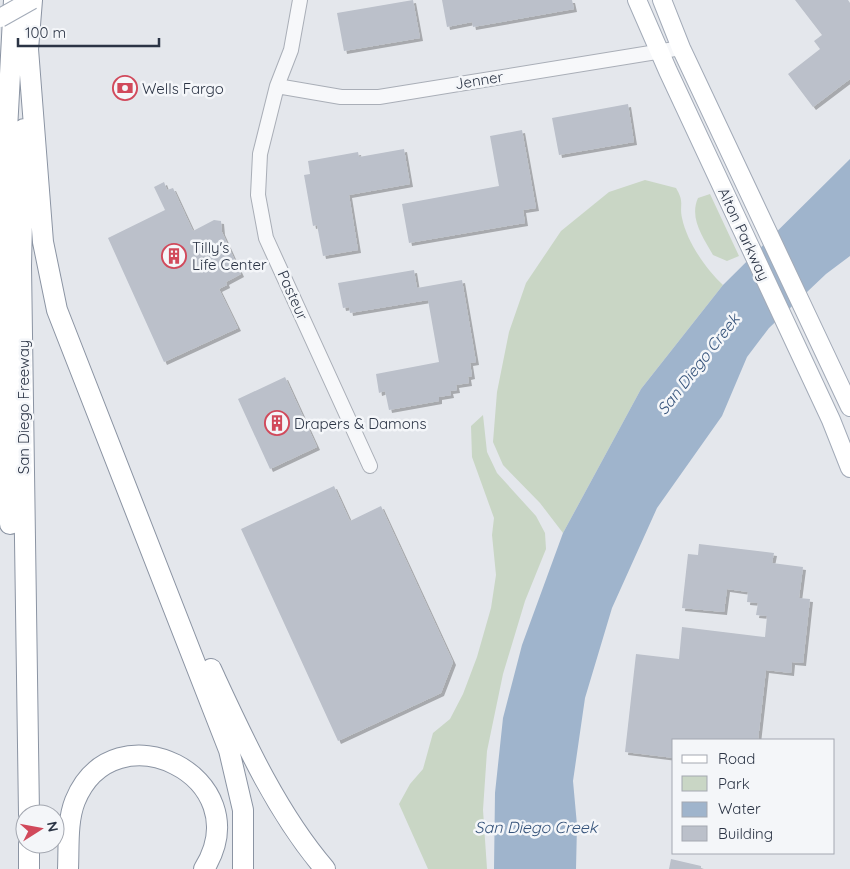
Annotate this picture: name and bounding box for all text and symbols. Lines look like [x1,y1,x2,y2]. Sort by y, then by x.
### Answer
scale bar [18,15,159,47]
text: 100 m [25,23,66,42]
street label: Jenner [453,67,505,93]
bank icon: Wells Fargo [112,75,138,101]
place label: Wells Fargo [142,79,224,98]
street label: Alton Parkway [714,184,774,284]
place label: Tilly's Life Center [192,238,267,274]
building icon: Tilly's Life Center [161,243,187,269]
street label: Pasteur [274,267,313,323]
water label: San Diego Creek [652,308,745,419]
street label: San Diego Freeway [14,340,33,474]
building icon: Drapers & Damons [264,410,290,436]
place label: Drapers & Damons [294,414,427,433]
legend [672,739,835,854]
text: Road [718,749,755,768]
text: Park [718,774,750,793]
text: Water [718,799,761,818]
north arrow [15,804,65,854]
water label: San Diego Creek [475,817,599,837]
text: N [43,820,63,833]
text: Building [718,824,773,843]

